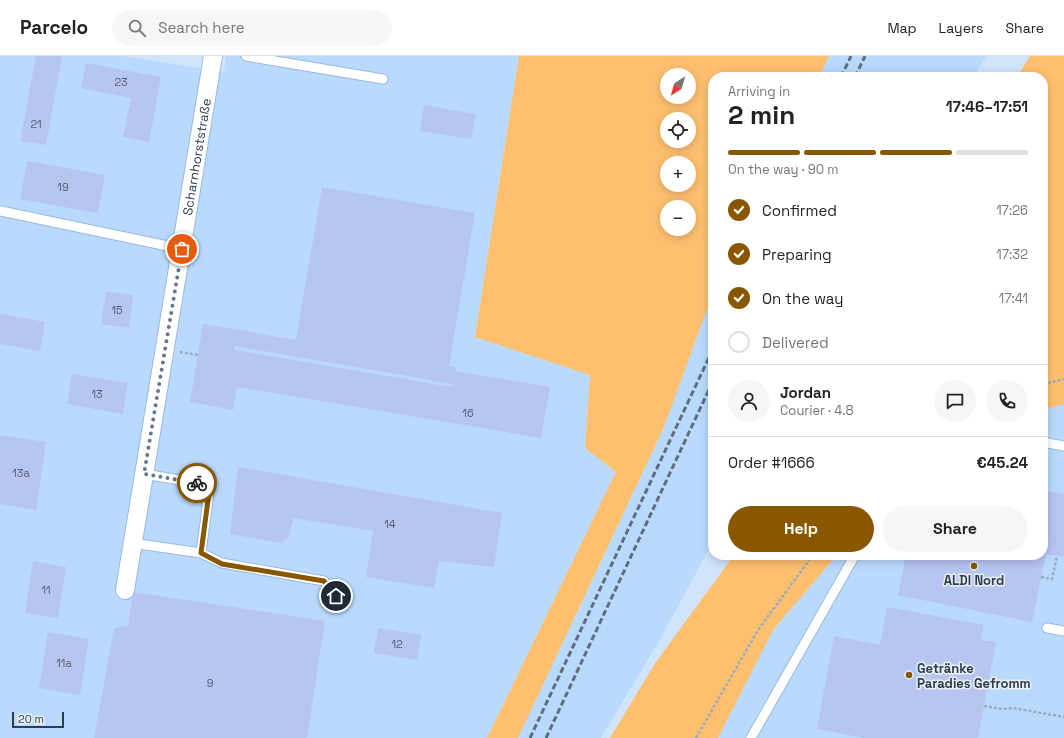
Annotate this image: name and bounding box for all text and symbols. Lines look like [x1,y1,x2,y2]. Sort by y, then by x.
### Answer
search box [112,10,392,46]
text: Parcelo [20,15,88,40]
icon: search [126,17,148,39]
text: Search here [158,18,245,37]
text: Map [887,19,917,37]
text: Layers [939,19,983,37]
text: Share [1005,19,1044,37]
north arrow [660,68,696,104]
map controls [660,68,696,236]
house number: 23 [114,75,128,89]
text: Arriving in [728,83,790,100]
street label: Scharnhorststraße [179,97,215,217]
text: 17:46–17:51 [946,97,1028,116]
text: 2 min [728,98,795,132]
button: locate [660,112,696,148]
house number: 21 [30,117,42,131]
button: + [660,156,696,192]
text: On the way · 90 m [728,161,839,178]
house number: 19 [57,180,69,194]
icon: check [728,199,750,221]
button: − [660,200,696,236]
text: Confirmed [762,201,837,220]
text: 17:26 [996,202,1028,219]
pin [165,232,199,266]
icon: bag [171,238,193,260]
icon: check [728,243,750,265]
text: Preparing [762,245,832,264]
text: 17:32 [996,246,1028,263]
icon: check [728,287,750,309]
text: On the way [762,289,843,308]
text: 17:41 [999,290,1028,307]
house number: 15 [111,303,123,317]
text: Delivered [762,333,829,352]
button: person [728,380,770,422]
button: chat [934,380,976,422]
button: phone [986,380,1028,422]
text: Jordan [780,383,831,402]
house number: 13 [91,387,103,401]
text: Courier · 4.8 [780,402,854,419]
house number: 16 [462,406,474,420]
text: Order #1666 [728,453,815,472]
text: €45.24 [977,453,1028,472]
courier [177,463,217,503]
house number: 13a [12,466,30,480]
icon: bike [186,472,208,494]
button: Help [728,506,874,552]
button: Share [882,506,1028,552]
house number: 14 [384,517,396,531]
marker: ALDI Nord [969,561,979,571]
place label: ALDI Nord [944,572,1004,589]
pin [319,579,353,613]
house number: 11 [41,583,51,597]
icon: home [325,585,347,607]
house number: 12 [391,637,403,651]
house number: 11a [56,656,72,670]
place label: Getränke Paradies Gefromm [917,660,1031,692]
marker: Getränke Paradies Gefromm [904,670,914,680]
house number: 9 [207,676,214,690]
scale bar [12,710,64,729]
text: 20 m [18,712,44,726]

